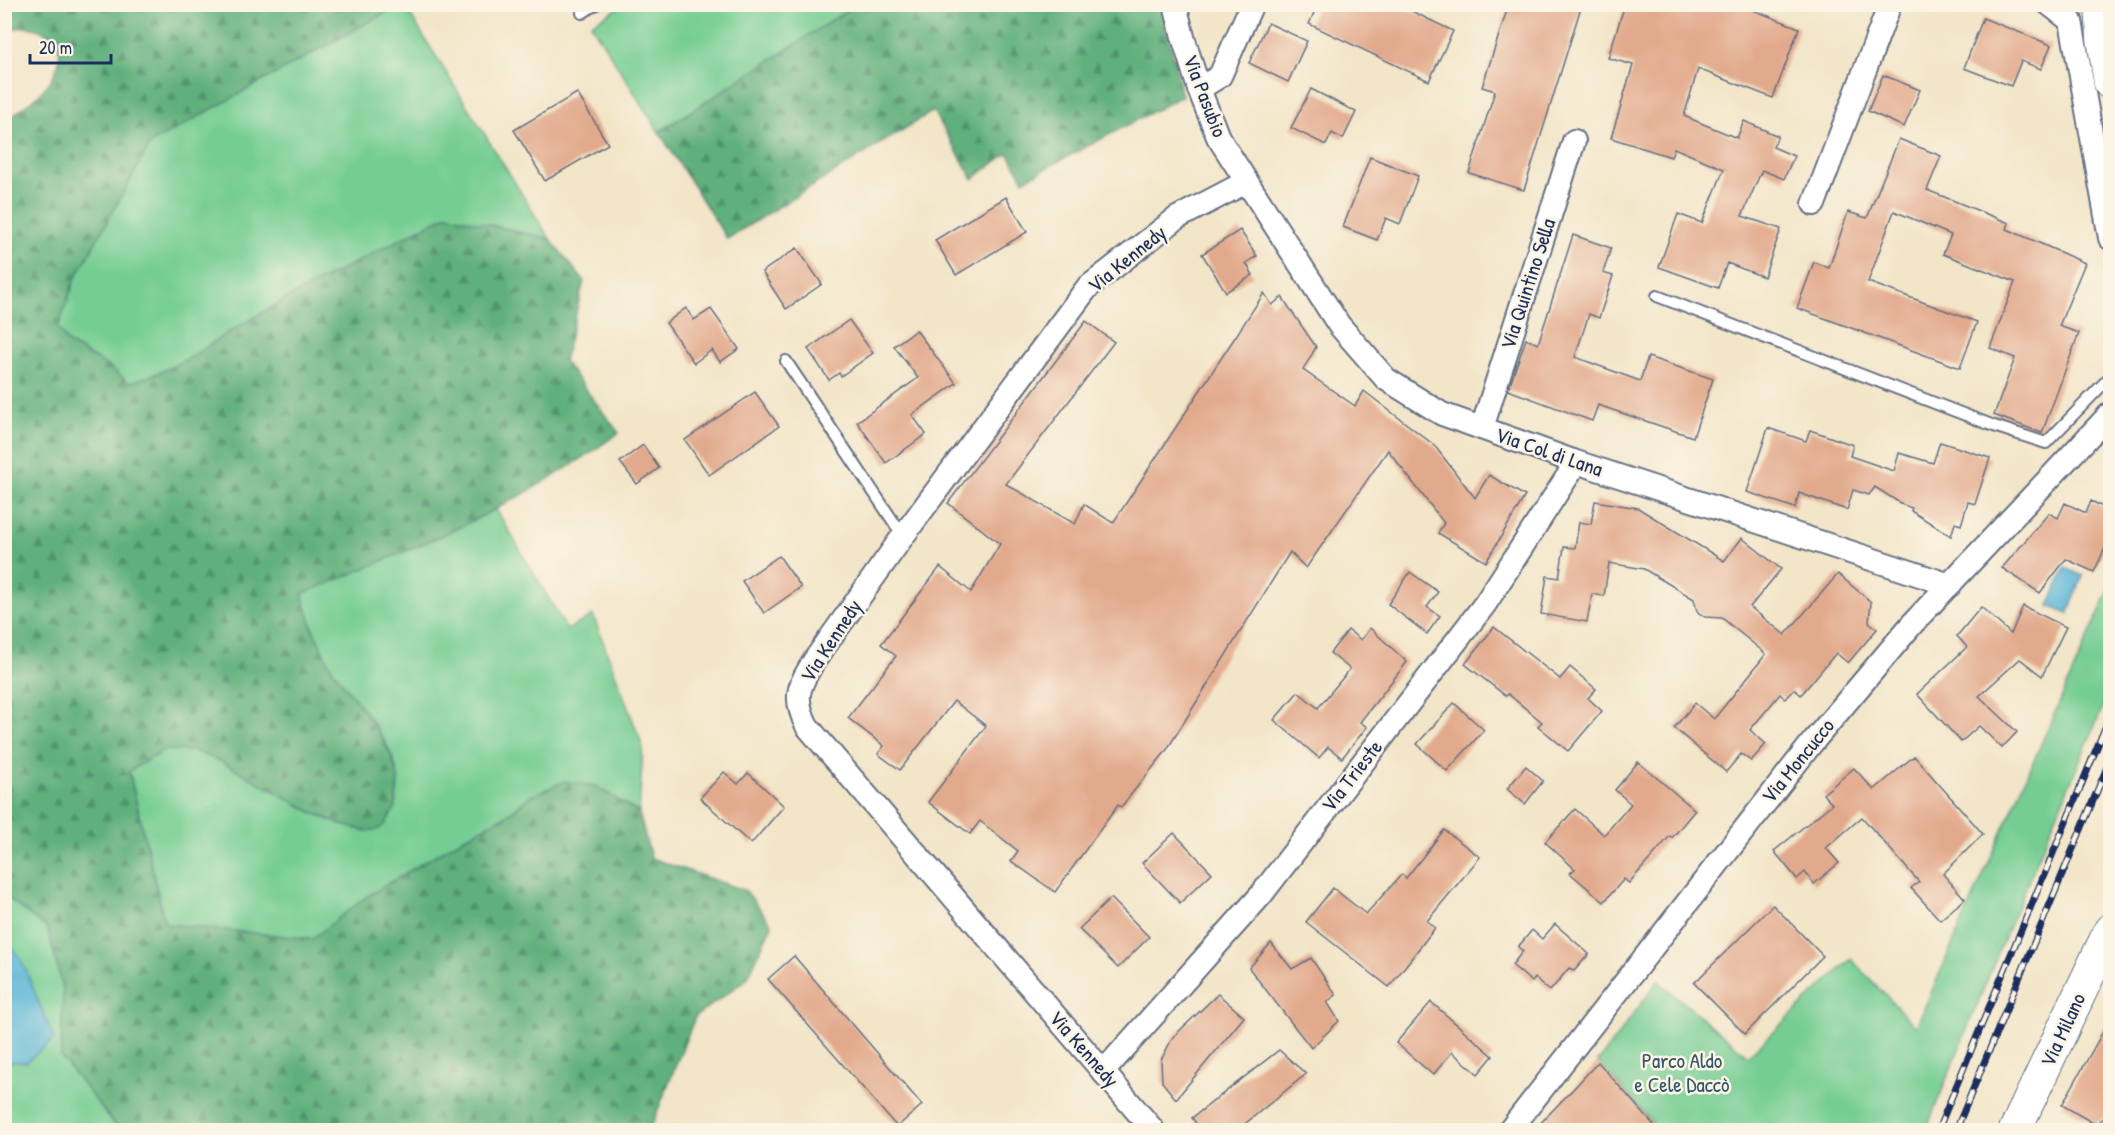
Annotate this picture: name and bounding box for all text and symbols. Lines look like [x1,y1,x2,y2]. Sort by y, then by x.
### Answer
scale bar [30,27,111,65]
text: 20 m [39,35,72,60]
street label: Via Pasubio [1176,50,1234,141]
street label: Via Quintino Sella [1493,215,1562,353]
street label: Via Kennedy [1081,218,1172,299]
street label: Via Col di Lana [1492,420,1607,483]
street label: Via Kennedy [793,594,868,688]
street label: Via Moncucco [1754,712,1841,809]
street label: Via Trieste [1314,734,1389,818]
street label: Via Milano [2033,988,2092,1072]
street label: Via Kennedy [1043,1004,1126,1093]
park label: Parco Aldo e Cele Daccò [1635,1046,1729,1099]

